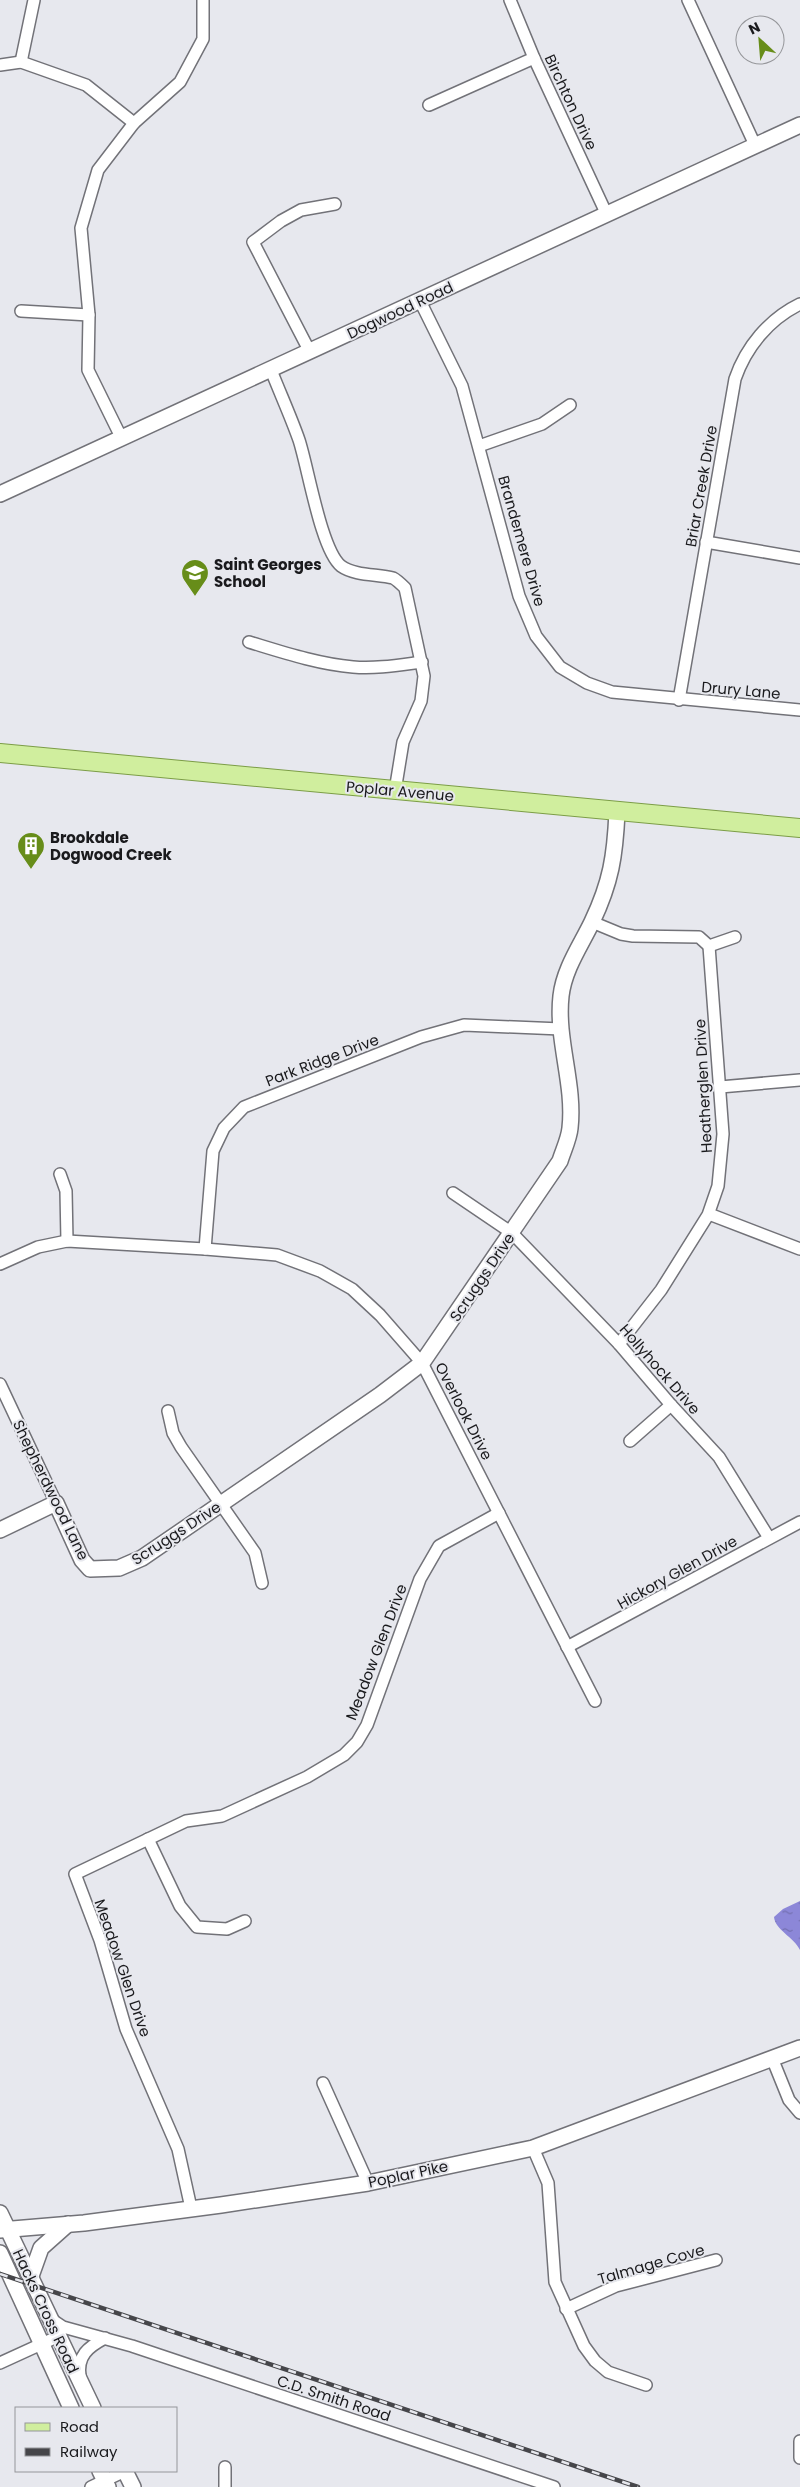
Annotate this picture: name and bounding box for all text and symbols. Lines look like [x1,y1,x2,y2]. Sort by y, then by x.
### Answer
north arrow [735,15,785,65]
text: N [745,17,763,40]
street label: Birchton Drive [540,51,602,153]
street label: Dogwood Road [343,276,457,344]
street label: Briar Creek Drive [680,423,722,549]
street label: Brandemere Drive [493,473,551,609]
place label: Saint Georges School [214,554,322,592]
school or university icon: Saint Georges School [180,558,210,597]
street label: Drury Lane [701,676,781,704]
street label: Poplar Avenue [345,776,455,806]
place label: Brookdale Dogwood Creek [50,827,172,865]
building icon: Brookdale Dogwood Creek [16,831,46,870]
street label: Heatherglen Drive [689,1018,717,1154]
street label: Park Ridge Drive [262,1029,382,1091]
street label: Scruggs Drive [445,1229,519,1325]
street label: Hollyhock Drive [615,1319,705,1419]
street label: Overlook Drive [430,1358,498,1464]
street label: Shepherdwood Lane [8,1416,94,1564]
street label: Scruggs Drive [127,1496,225,1570]
street label: Hickory Glen Drive [613,1530,741,1614]
street label: Meadow Glen Drive [340,1581,412,1723]
street label: Meadow Glen Drive [90,1896,156,2040]
street label: Poplar Pike [366,2155,450,2193]
street label: Talmage Cove [595,2239,707,2289]
street label: Hacks Cross Road [8,2246,84,2376]
street label: C.D. Smith Road [274,2370,394,2426]
legend [15,2407,178,2472]
text: Road [60,2416,99,2437]
text: Railway [60,2441,118,2462]

